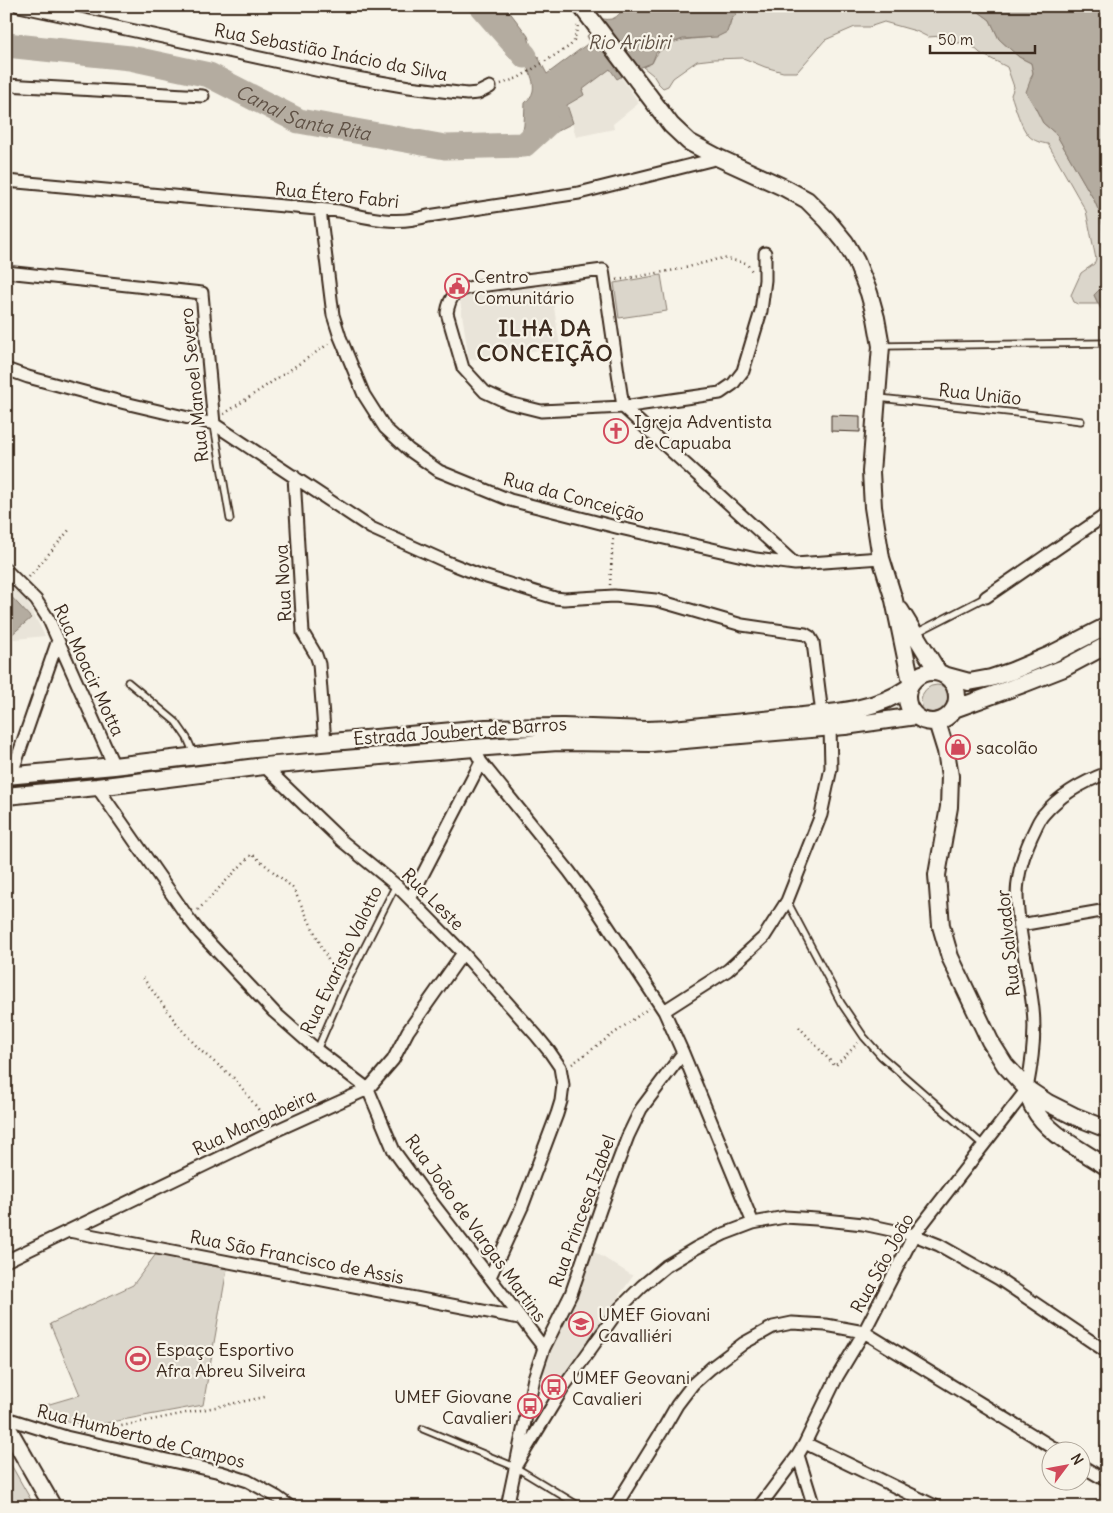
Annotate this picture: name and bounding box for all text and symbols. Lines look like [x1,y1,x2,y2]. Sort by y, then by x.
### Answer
street label: Rua Sebastião Inácio da Silva [212,18,450,86]
scale bar [930,22,1036,54]
water label: Rio Aribiri [588,30,673,54]
text: 50 m [938,30,973,49]
water label: Canal Santa Rita [232,79,373,146]
street label: Rua Étero Fabri [274,177,400,213]
place label: Centro Comunitário [474,265,574,309]
public building icon: Centro Comunitário [444,273,470,299]
street label: Rua Manoel Severo [174,307,214,463]
district label: ILHA DA CONCEIÇÃO [477,314,613,367]
street label: Rua União [937,378,1023,410]
place label: Igreja Adventista de Capuaba [634,410,772,454]
church icon: Igreja Adventista de Capuaba [603,418,629,444]
street label: Rua da Conceição [501,467,647,527]
street label: Rua Nova [269,544,297,622]
street label: Rua Moacir Motta [48,600,130,740]
street label: Estrada Joubert de Barros [353,712,567,750]
shop icon: sacolão [945,734,971,760]
place label: sacolão [976,736,1038,759]
street label: Rua Leste [397,863,469,935]
street label: Rua Evaristo Valotto [295,882,387,1038]
street label: Rua Salvador [991,888,1025,998]
street label: Rua Mangabeira [189,1083,319,1161]
street label: Rua João de Vargas Martins [400,1130,552,1326]
street label: Rua Princesa Izabel [544,1132,620,1290]
street label: Rua São João [845,1209,919,1317]
street label: Rua São Francisco de Assis [188,1225,406,1289]
place label: UMEF Giovani Cavalliéri [598,1303,710,1347]
school or university icon: UMEF Giovani Cavalliéri [568,1311,594,1337]
place label: Espaço Esportivo Afra Abreu Silveira [156,1338,306,1382]
sports icon: Espaço Esportivo Afra Abreu Silveira [125,1346,151,1372]
place label: UMEF Geovani Cavalieri [572,1366,690,1410]
bus stop icon: UMEF Geovani Cavalieri [541,1374,567,1400]
place label: UMEF Giovane Cavalieri [394,1385,512,1429]
bus stop icon: UMEF Giovane Cavalieri [517,1393,543,1419]
street label: Rua Humberto de Campos [34,1399,248,1473]
north arrow [1040,1440,1090,1490]
text: N [1067,1450,1087,1468]

